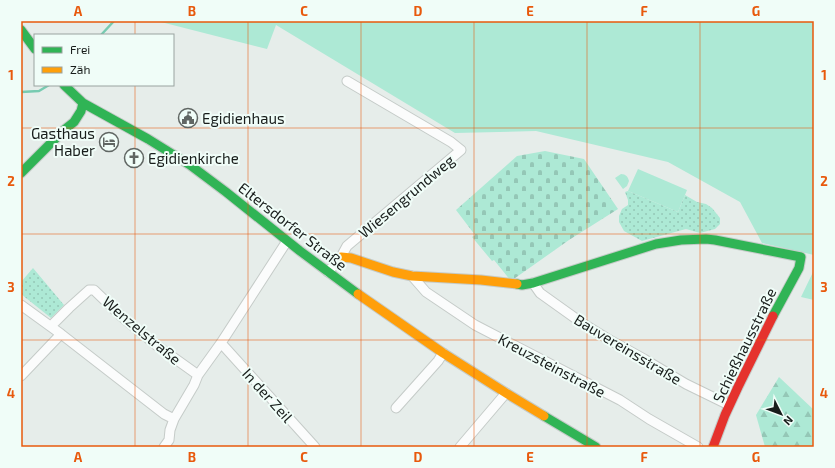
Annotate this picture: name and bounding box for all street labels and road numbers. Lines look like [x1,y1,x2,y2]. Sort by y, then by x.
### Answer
street label: Wiesengrundweg [354,150,458,241]
street label: Eltersdorfer Straße [235,178,351,274]
street label: Schießhausstraße [708,285,780,405]
street label: Wenzelstraße [99,292,185,368]
street label: Bauvereinsstraße [571,310,685,388]
street label: Kreuzsteinstraße [495,329,609,401]
street label: In der Zeil [239,364,297,426]

